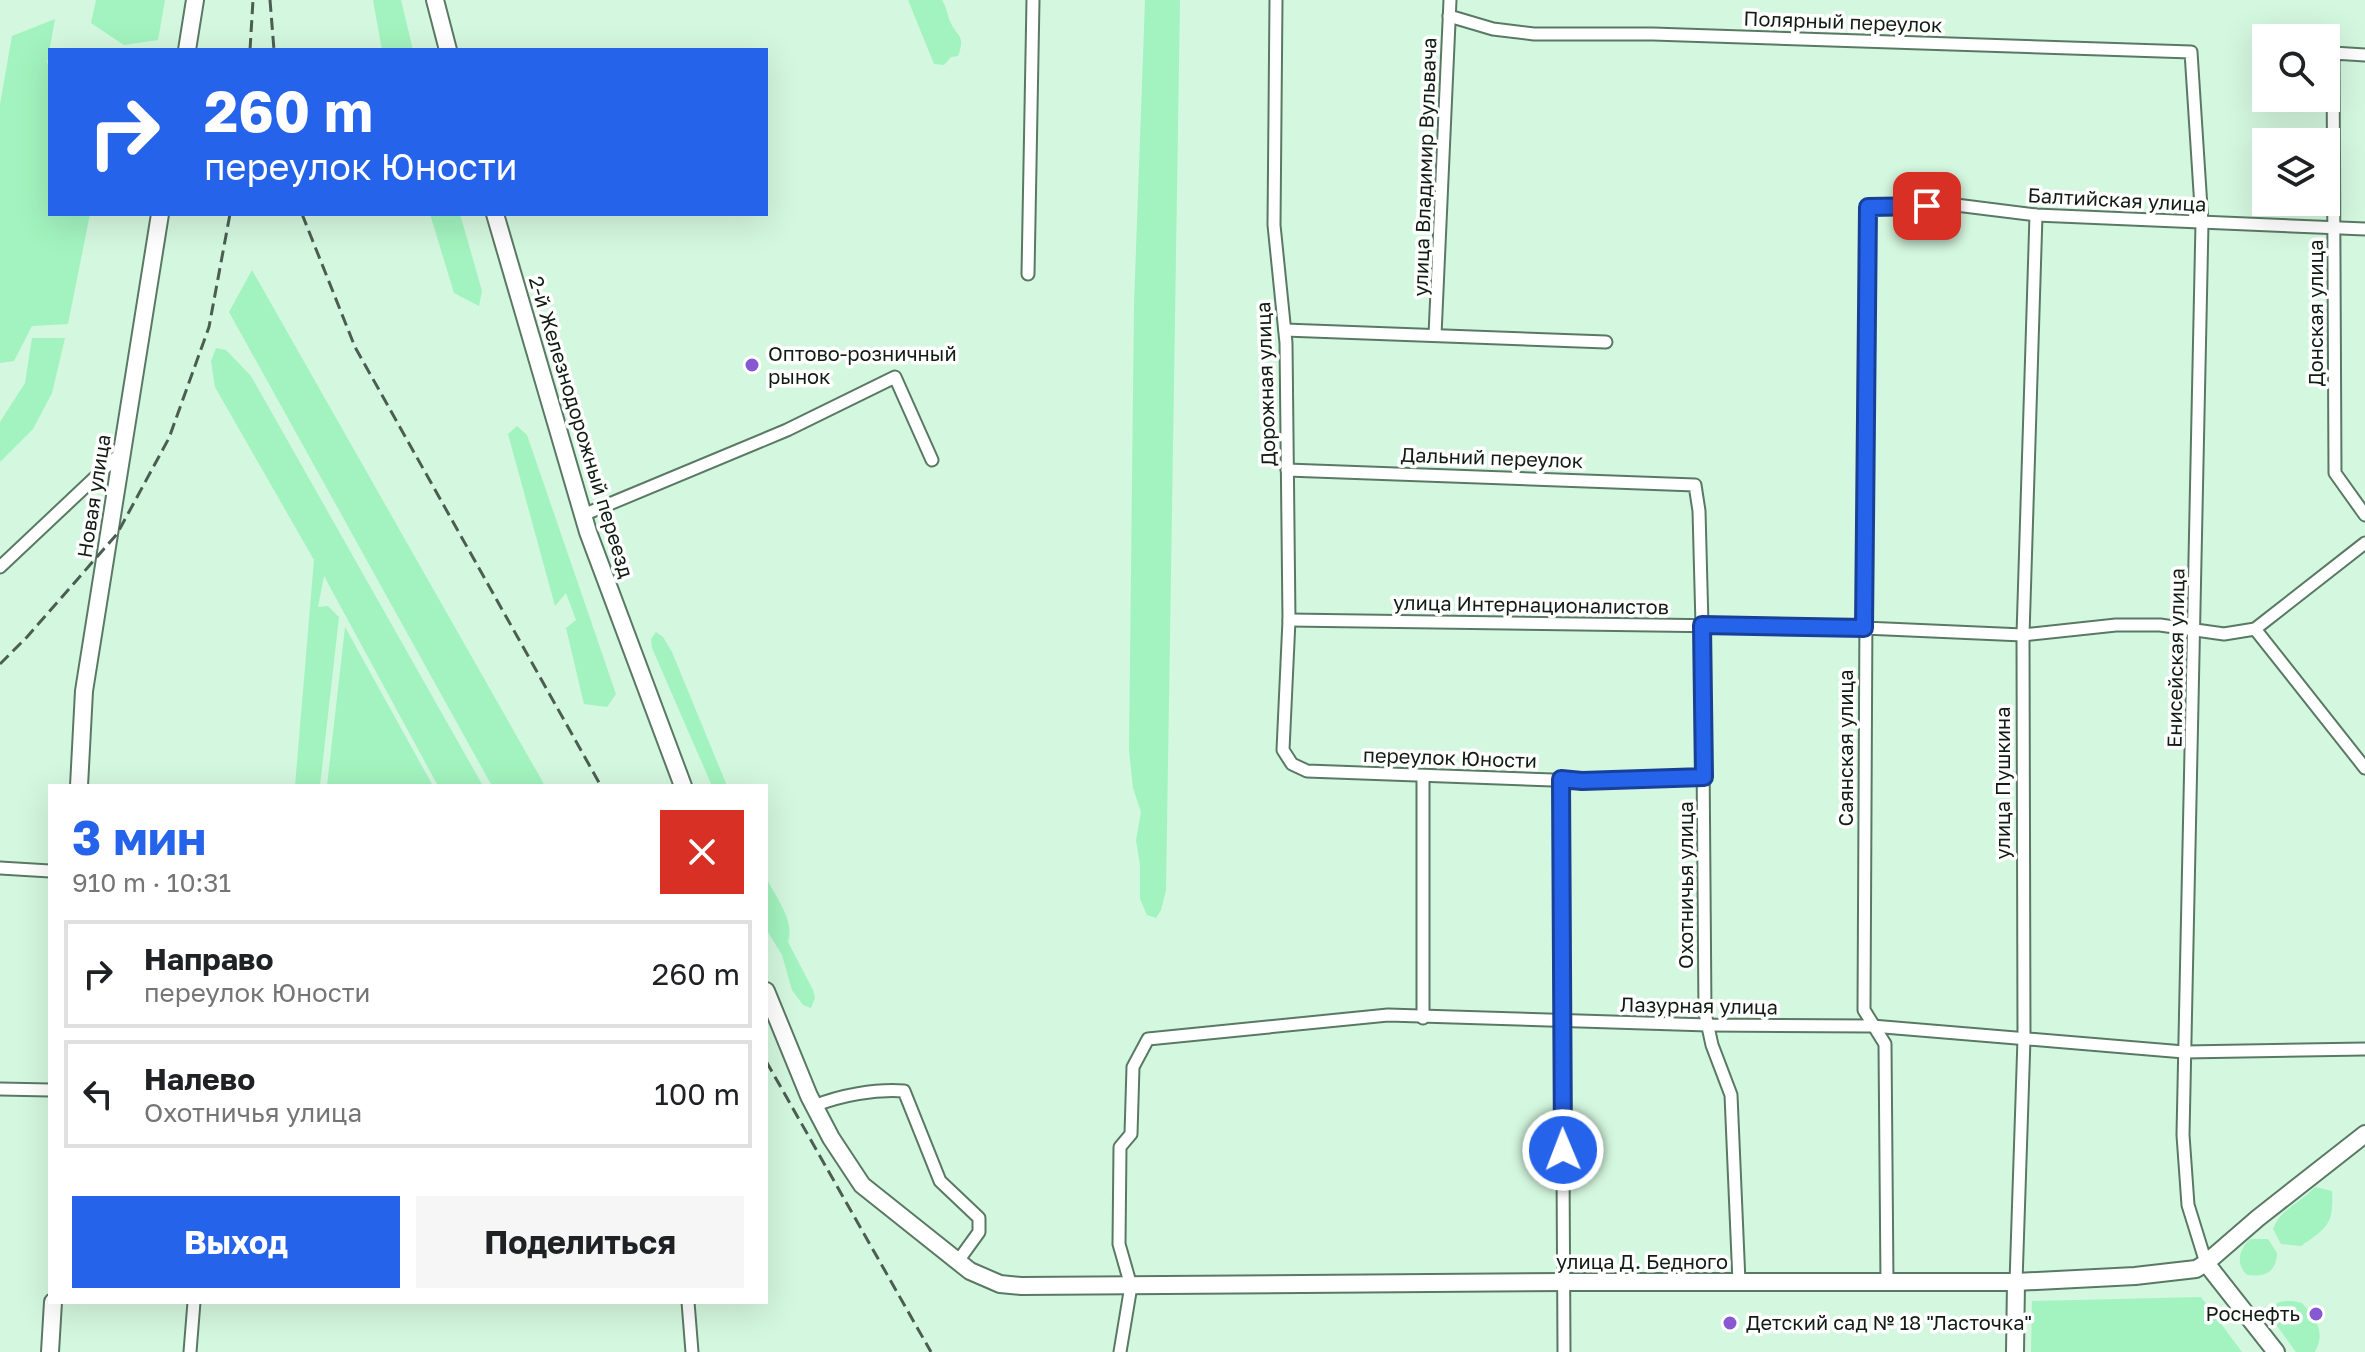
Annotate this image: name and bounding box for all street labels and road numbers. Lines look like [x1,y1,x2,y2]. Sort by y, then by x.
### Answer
street label: Полярный переулок [1743,6,1943,36]
street label: улица Владимир Вульвача [1407,37,1441,297]
street label: Балтийская улица [2027,182,2207,216]
street label: Донская улица [2303,239,2327,387]
street label: 2-й Железнодорожный переезд [525,273,639,580]
street label: Дорожная улица [1250,301,1280,467]
street label: Новая улица [71,432,115,559]
street label: Дальний переулок [1400,442,1584,472]
street label: Енисейская улица [2161,568,2189,748]
street label: улица Интернационалистов [1393,590,1669,618]
street label: Саянская улица [1833,670,1857,827]
street label: улица Пушкина [1990,706,2014,860]
street label: переулок Юности [1363,742,1538,772]
street label: Охотничья улица [1673,801,1697,969]
street label: Лазурная улица [1620,992,1778,1018]
street label: улица Д. Бедного [1556,1249,1728,1273]

